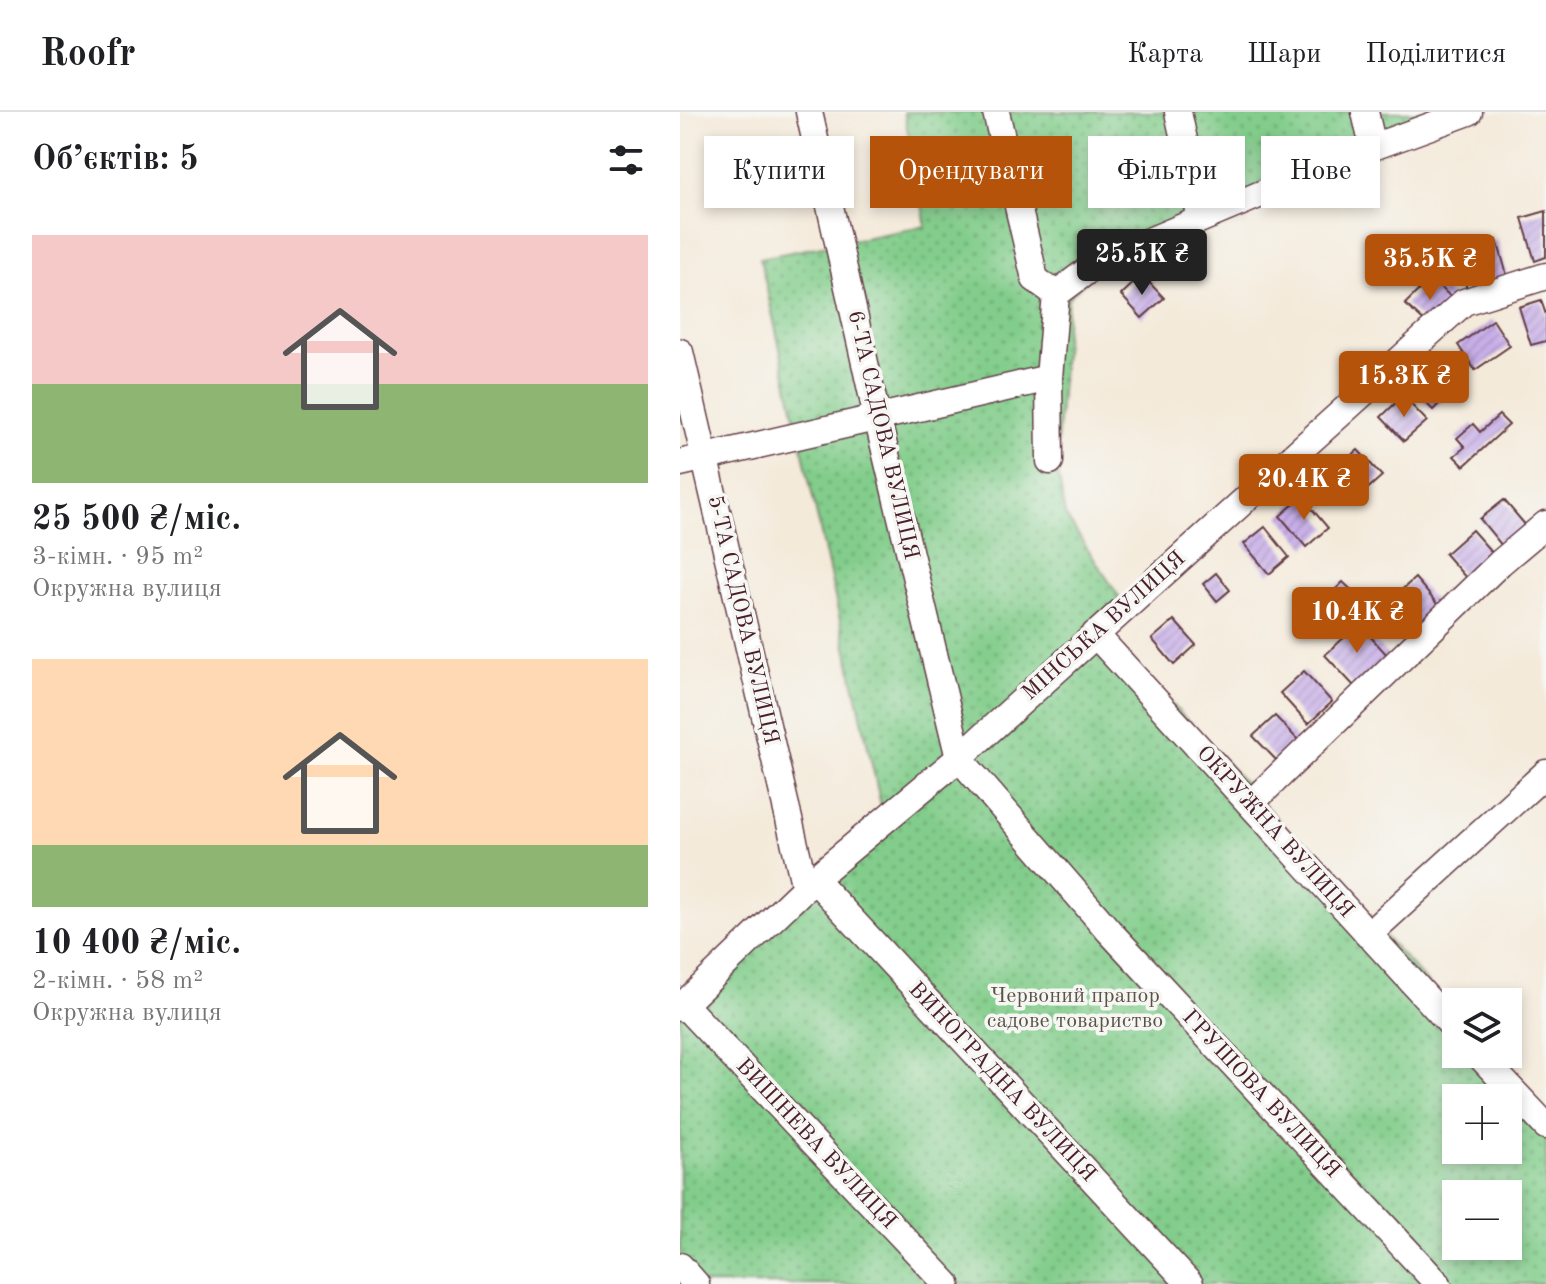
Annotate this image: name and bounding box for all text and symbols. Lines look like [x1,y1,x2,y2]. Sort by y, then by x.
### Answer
text: Roofr [40,36,136,74]
text: Карта [1127,41,1203,69]
text: Шари [1247,41,1321,69]
text: Поділитися [1365,41,1506,69]
chip: Купити [704,136,854,208]
chip: Орендувати [870,136,1072,208]
chip: Фільтри [1088,136,1245,208]
chip: Нове [1261,136,1380,208]
icon: filters [604,138,648,182]
text: Об’єктів: 5 [32,143,199,177]
pin: 25.5K ₴ [1068,229,1216,297]
pin: 35.5K ₴ [1356,234,1504,302]
text: 25.5K ₴ [1095,242,1189,268]
text: 35.5K ₴ [1383,247,1477,273]
icon: home [268,287,412,431]
street label: 6-ТА САДОВА ВУЛИЦЯ [844,308,922,562]
pin: 15.3K ₴ [1330,351,1478,419]
text: 15.3K ₴ [1357,364,1451,390]
pin: 20.4K ₴ [1230,454,1378,522]
text: 20.4K ₴ [1257,467,1351,493]
street label: 5-ТА САДОВА ВУЛИЦЯ [704,493,782,747]
text: 25 500 ₴/міс. [32,503,241,537]
text: 3-кімн. · 95 m² [32,544,203,570]
street label: МІНСЬКА ВУЛИЦЯ [1018,547,1190,705]
text: Окружна вулиця [32,576,222,602]
pin: 10.4K ₴ [1283,587,1431,655]
text: 10.4K ₴ [1310,600,1404,626]
icon: home [268,711,412,855]
street label: ОКРУЖНА ВУЛИЦЯ [1192,742,1358,922]
text: 10 400 ₴/міс. [32,927,241,961]
text: 2-кімн. · 58 m² [32,968,203,994]
street label: ВИНОГРАДНА ВУЛИЦЯ [904,978,1100,1186]
park label: Червоний прапор садове товариство [987,985,1163,1032]
map controls [1442,988,1522,1260]
button: layers [1442,988,1522,1068]
text: Окружна вулиця [32,1000,222,1026]
street label: ГРУШОВА ВУЛИЦЯ [1178,1006,1344,1182]
street label: ВИШНЕВА ВУЛИЦЯ [732,1055,900,1233]
button: + [1442,1084,1522,1164]
button: − [1442,1180,1522,1260]

